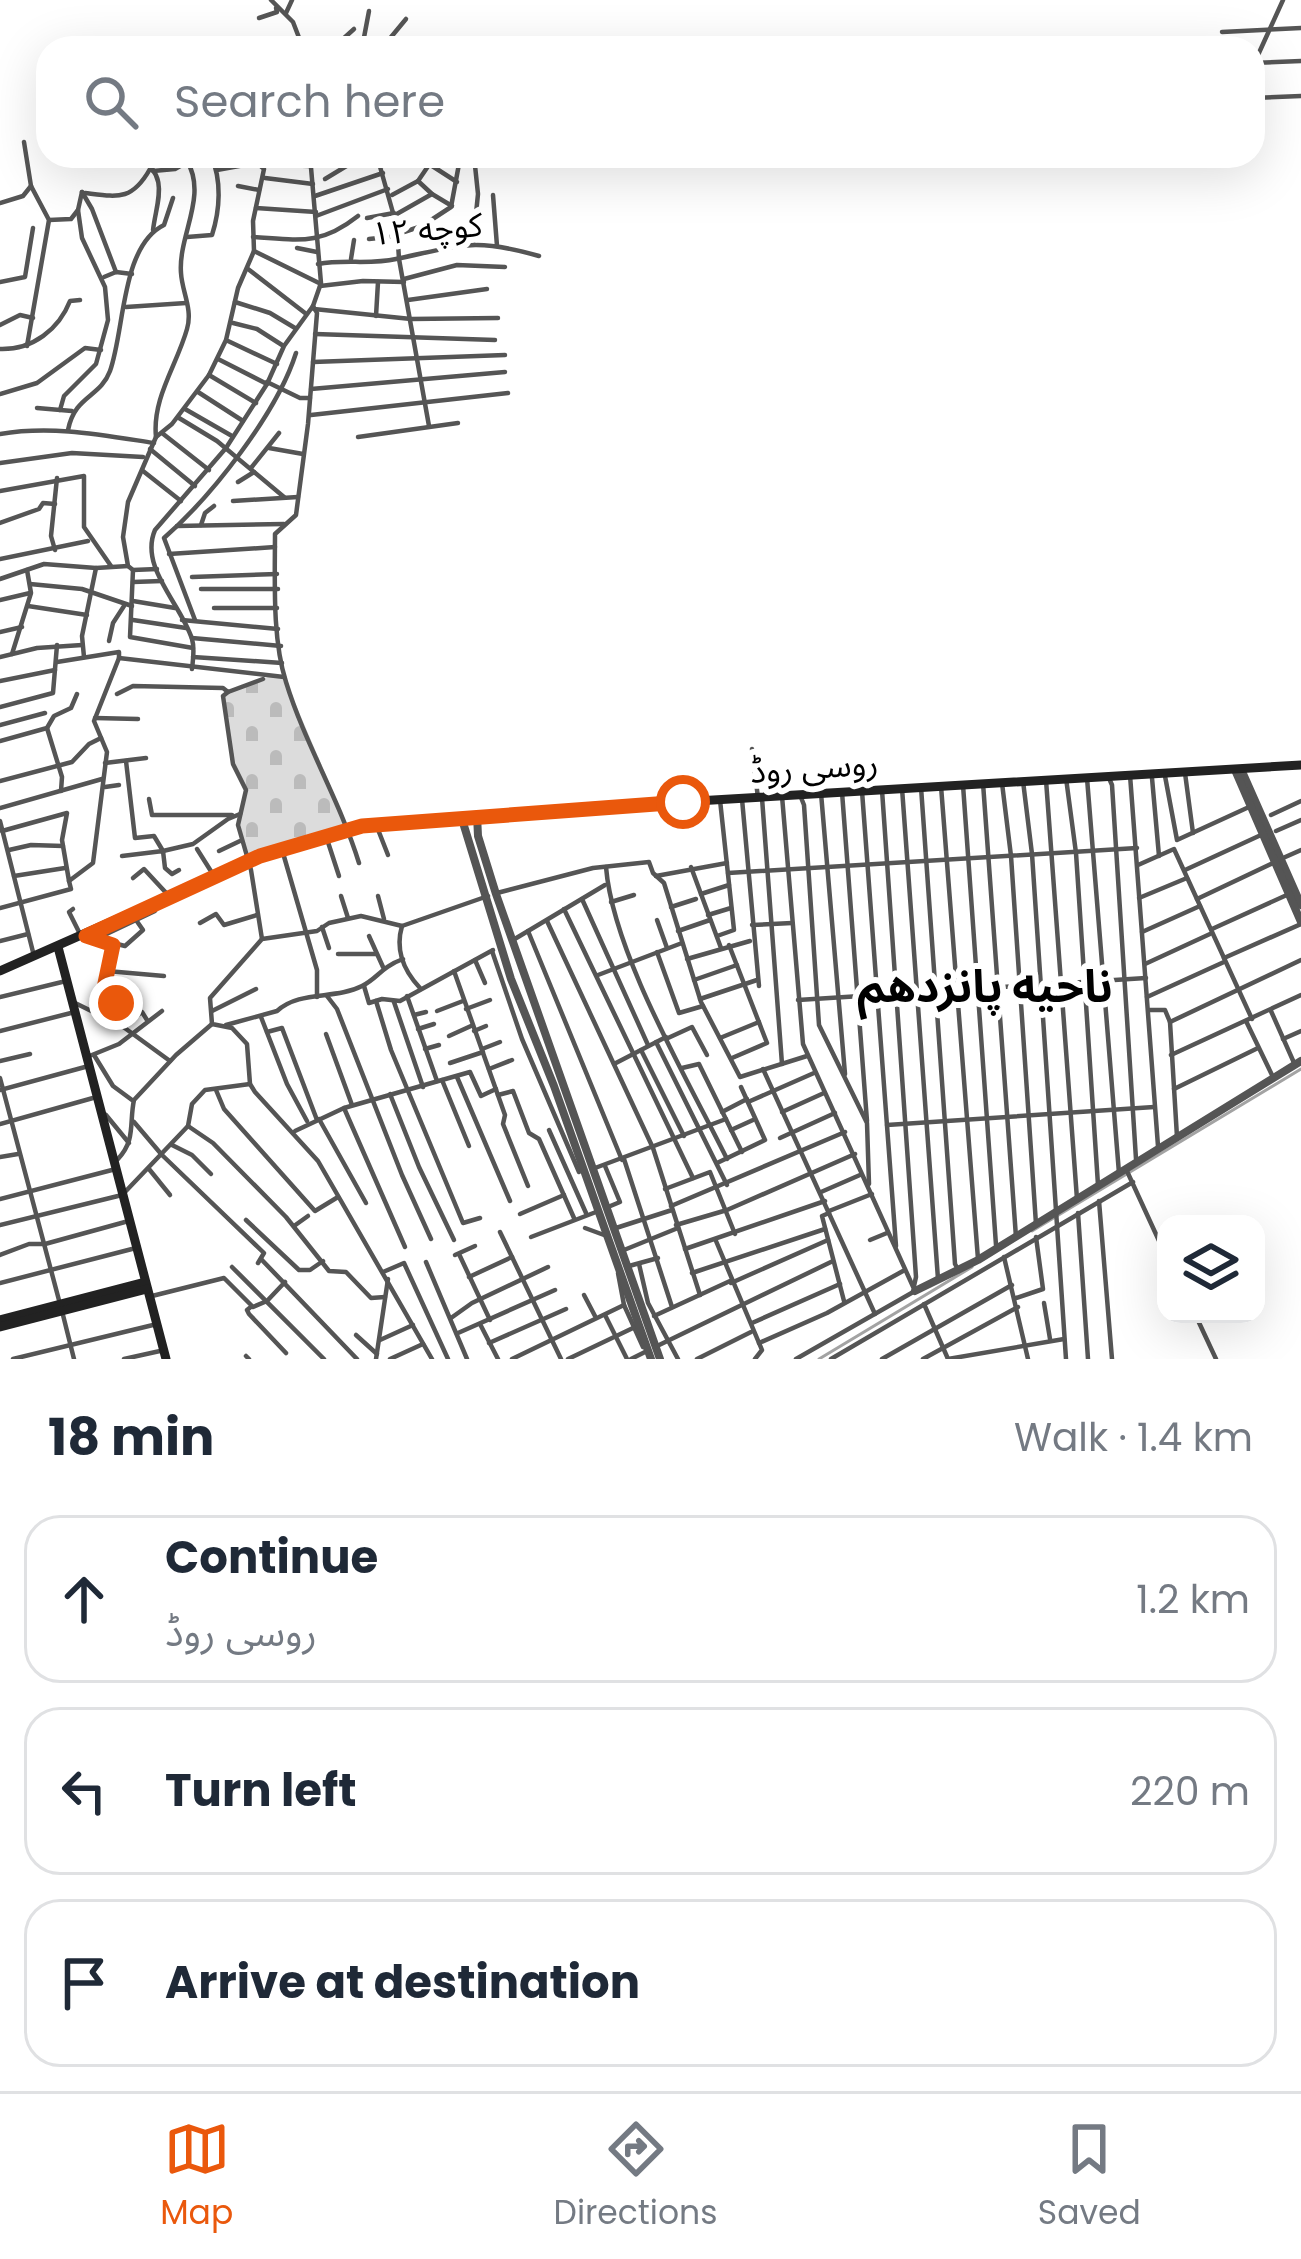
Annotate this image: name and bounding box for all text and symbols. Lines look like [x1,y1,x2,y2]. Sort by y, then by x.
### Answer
search box [36,36,1265,168]
icon: search [78,69,144,135]
text: Search here [174,70,445,133]
street label: کوچه ۱۲ [370,201,485,257]
street label: روسی روڈ [748,739,880,795]
route start [656,775,710,829]
district label: ناحیه پانزدهم [857,955,1113,1020]
route end [89,976,143,1030]
map controls [1157,1215,1265,1323]
button: layers [1157,1215,1265,1323]
text: 18 min [48,1401,214,1473]
text: Walk · 1.4 km [1014,1410,1253,1465]
text: Continue [165,1526,378,1589]
icon: ahead [51,1566,117,1632]
text: 1.2 km [1136,1572,1250,1627]
text: روسی روڈ [165,1605,317,1660]
icon: left [51,1758,117,1824]
text: Turn left [165,1759,357,1822]
text: 220 m [1130,1764,1250,1819]
icon: arrive [51,1950,117,2016]
text: Arrive at destination [165,1951,640,2014]
tab: Map [160,2116,233,2238]
tab: Directions [554,2116,717,2238]
tab: Saved [1038,2116,1141,2238]

